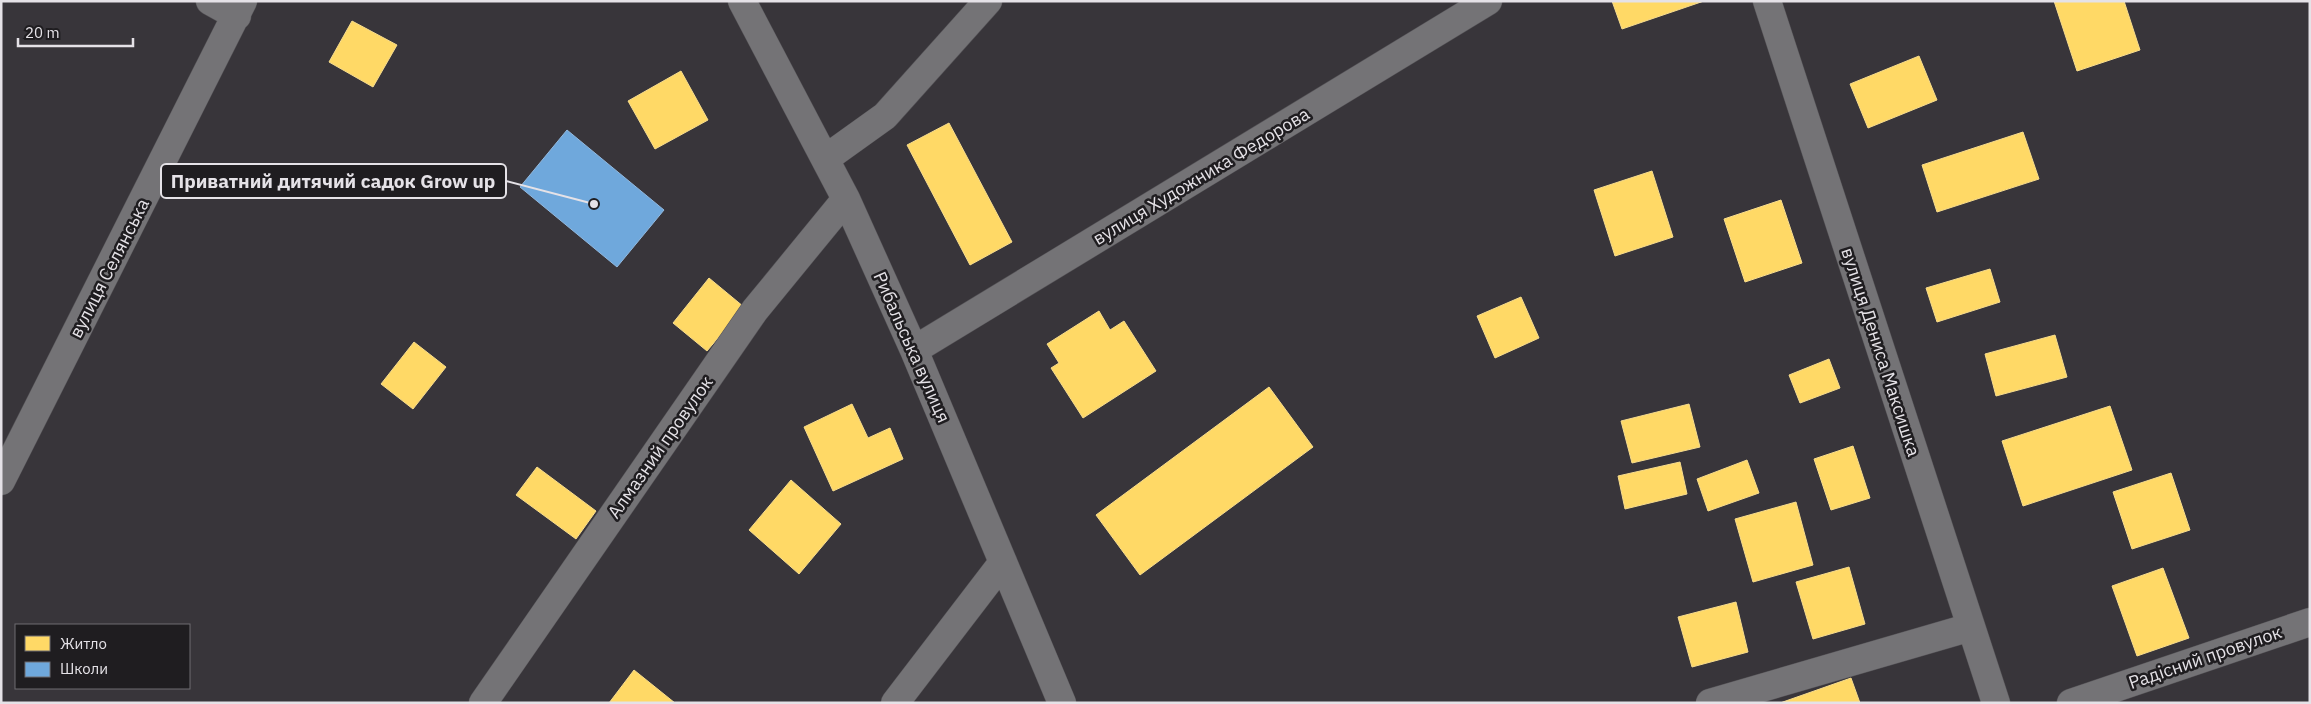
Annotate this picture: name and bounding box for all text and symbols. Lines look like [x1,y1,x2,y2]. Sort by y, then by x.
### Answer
scale bar [18,15,132,47]
text: 20 m [25,23,60,42]
street label: вулиця Художника Федорова [1088,102,1314,250]
callout: Приватний дитячий садок Grow up [161,164,506,198]
text: Приватний дитячий садок Grow up [171,169,495,193]
street label: вулиця Селянська [64,194,154,341]
street label: вулиця Дениса Максишка [1836,245,1926,460]
street label: Рибальська вулиця [868,268,956,426]
street label: Алмазний провулок [602,371,718,523]
street label: Радісний провулок [2125,620,2285,694]
legend [15,624,190,689]
text: Житло [60,634,107,653]
text: Школи [60,659,108,678]

